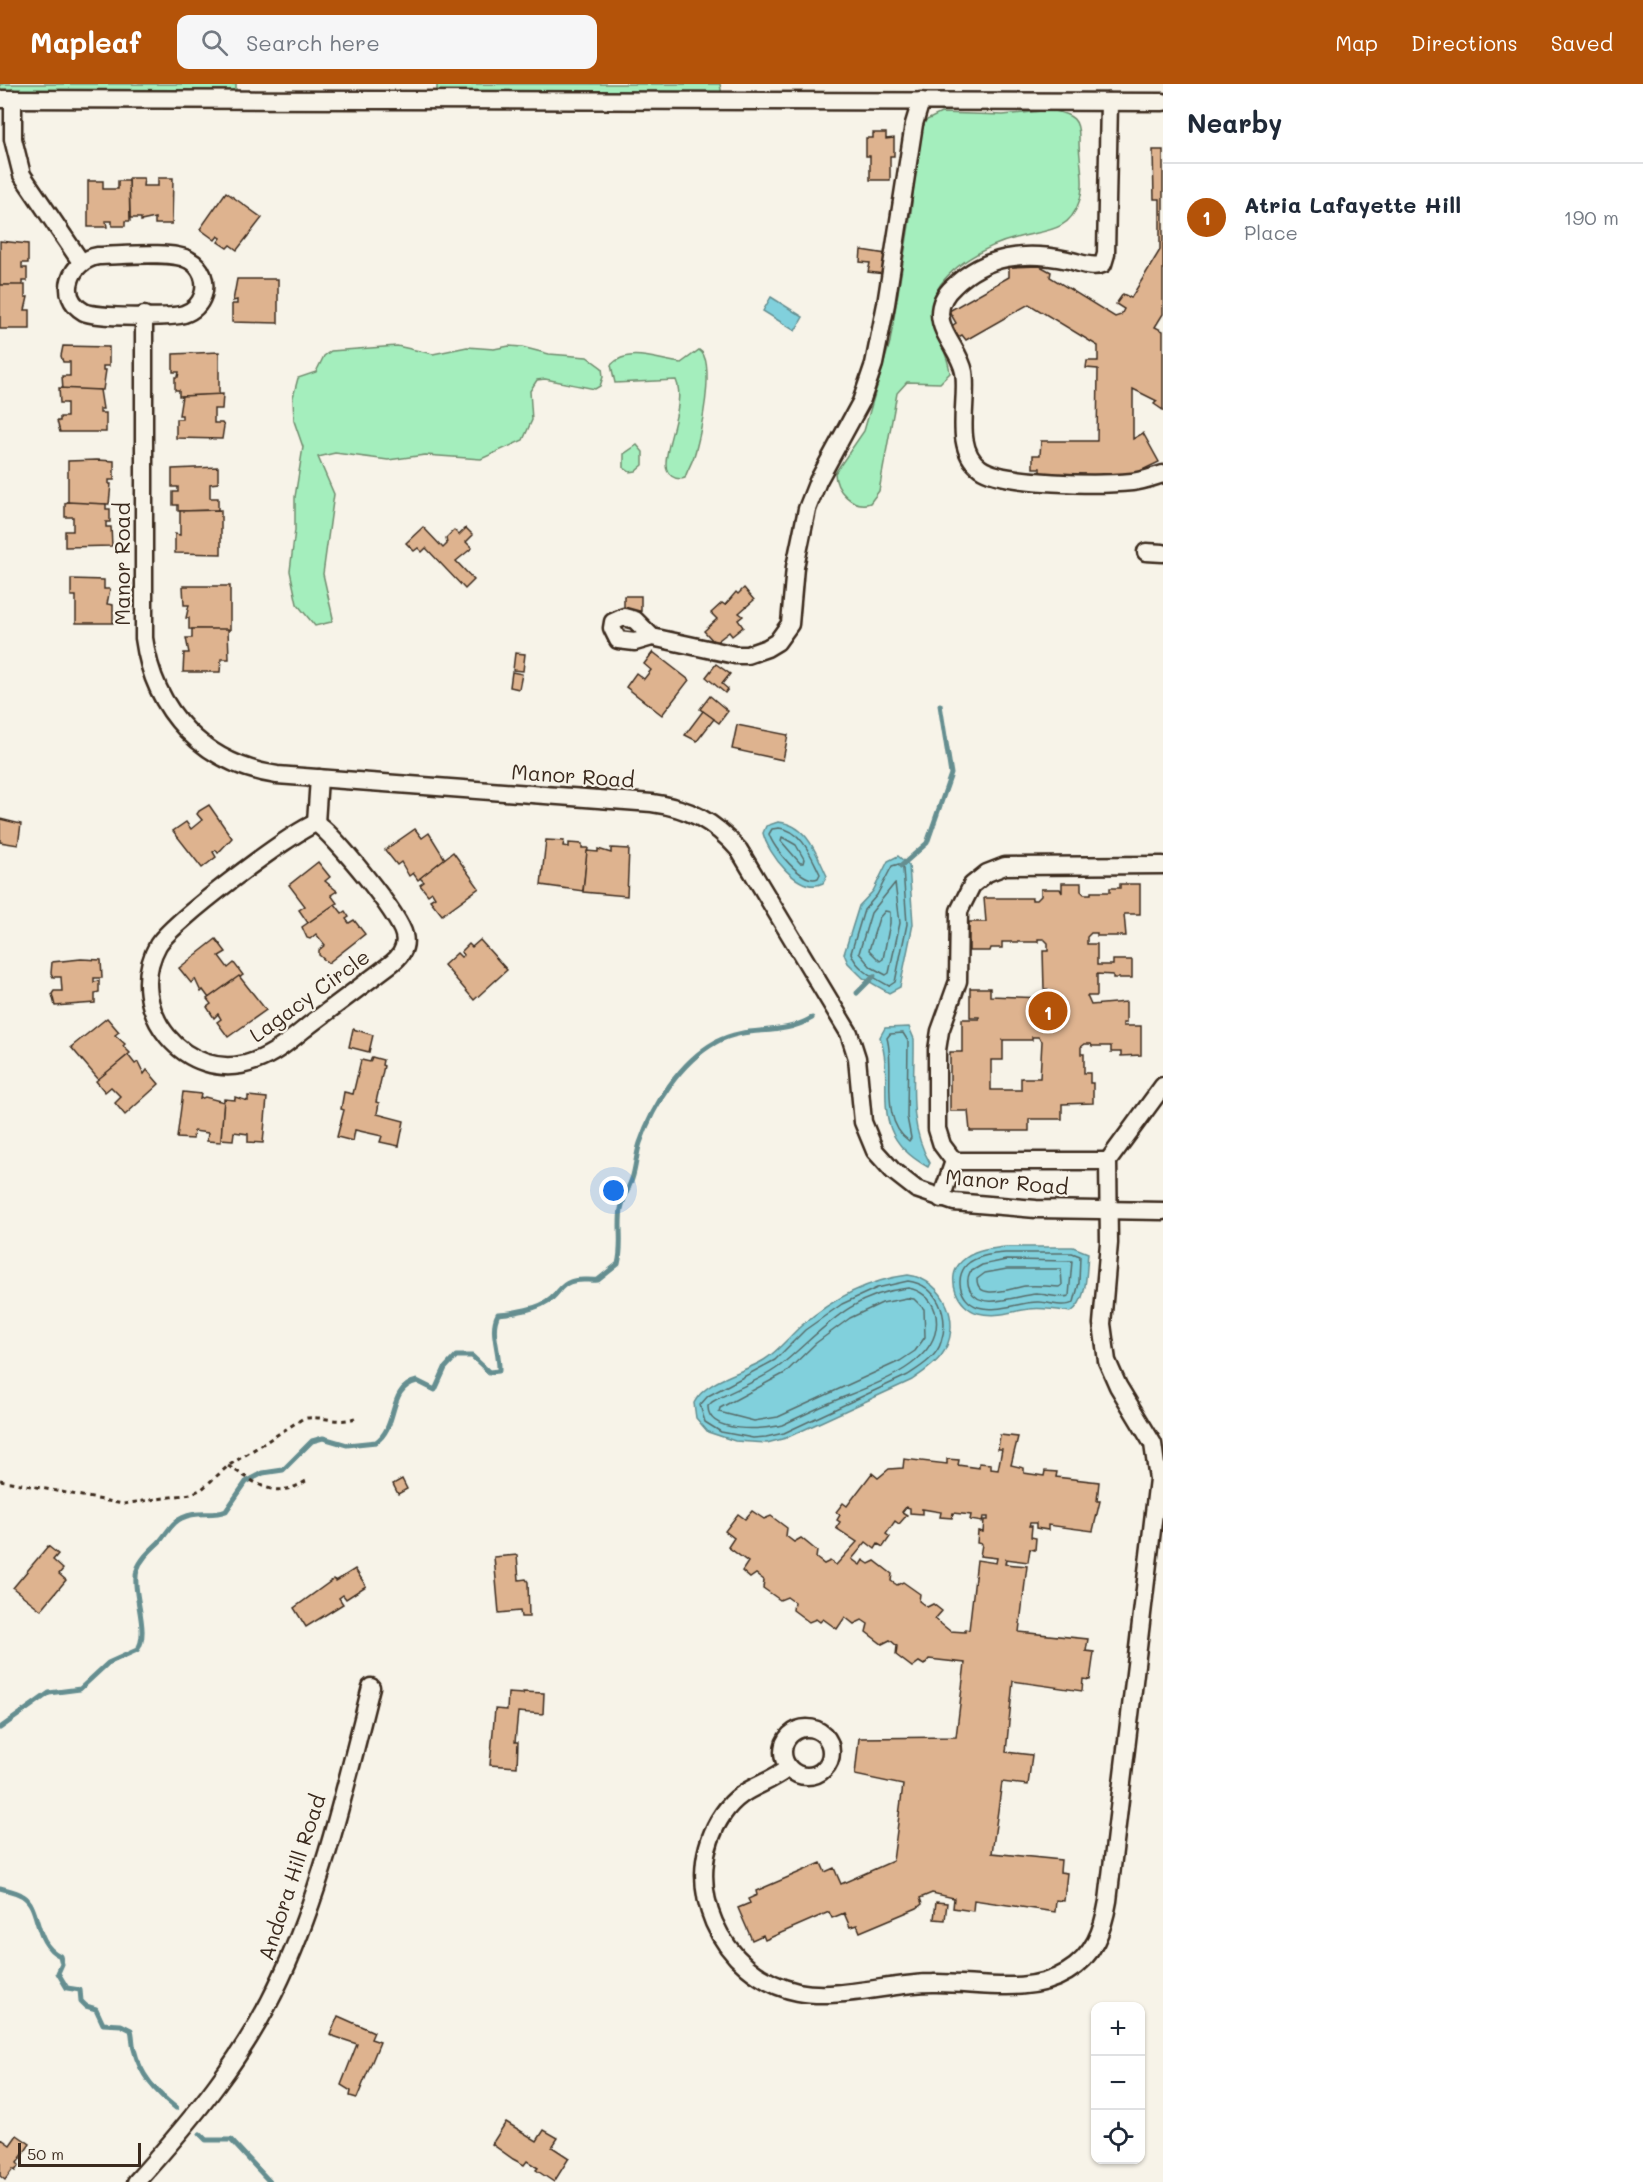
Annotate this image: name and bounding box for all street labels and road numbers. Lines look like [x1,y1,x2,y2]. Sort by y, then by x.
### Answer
street label: Manor Road [108,502,135,626]
street label: Manor Road [510,757,636,793]
street label: Lagacy Circle [244,942,374,1048]
street label: Manor Road [944,1162,1070,1200]
street label: Andora Hill Road [251,1790,331,1964]

